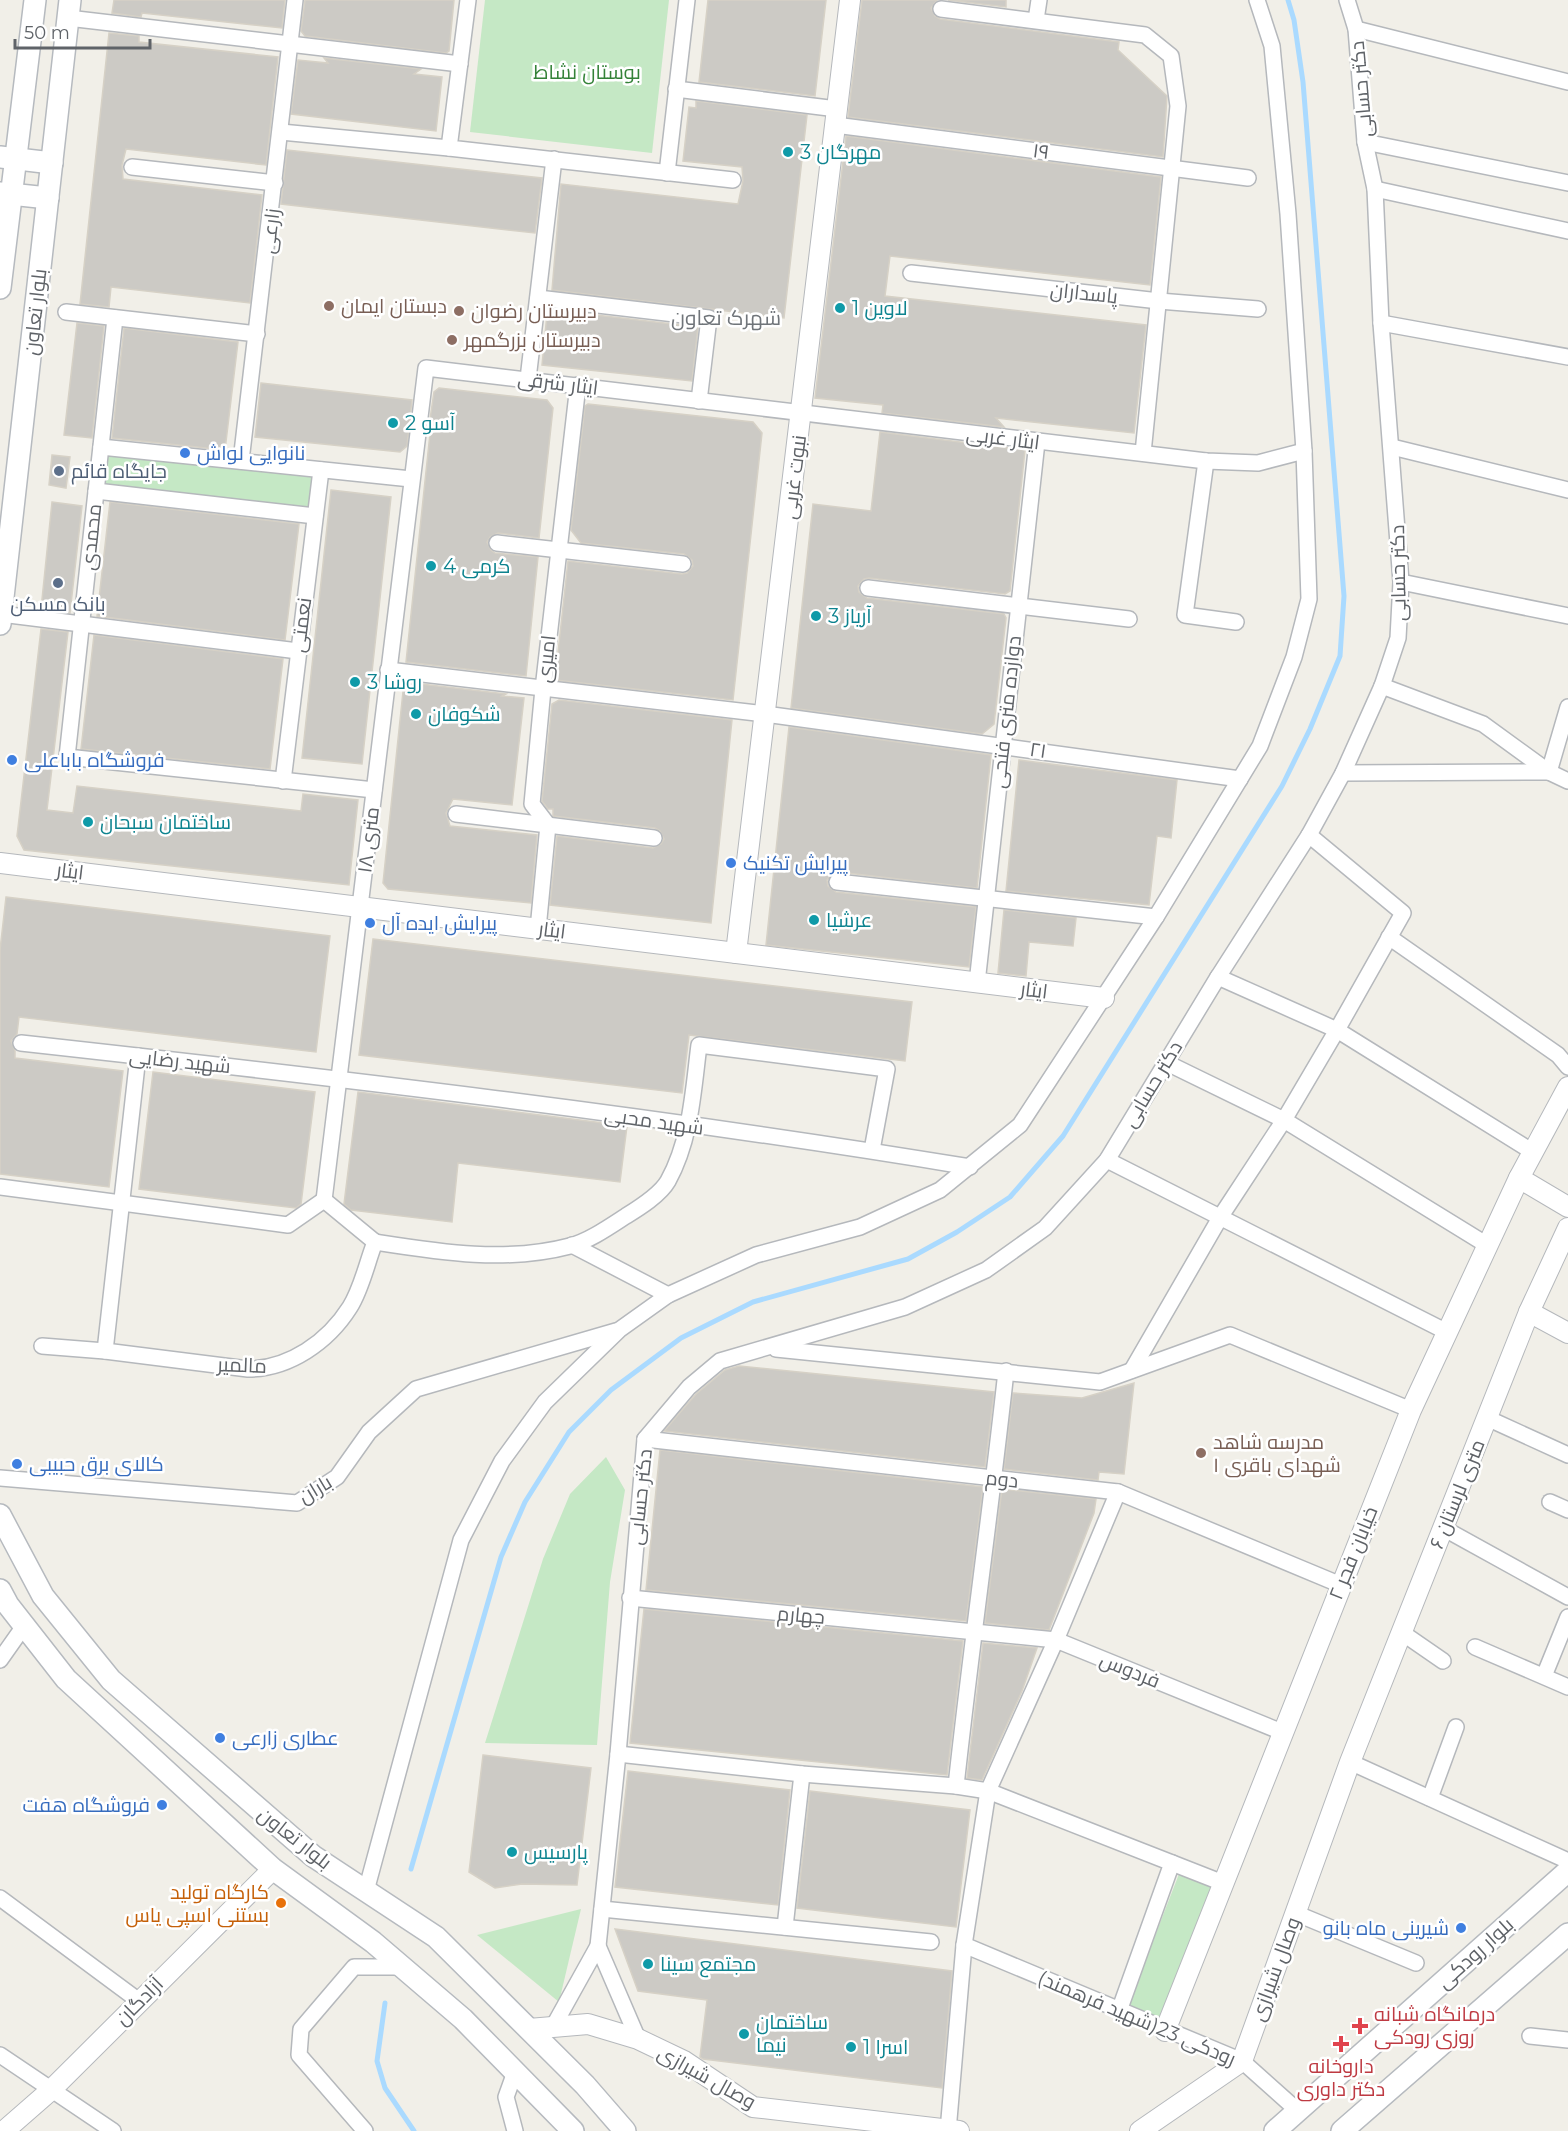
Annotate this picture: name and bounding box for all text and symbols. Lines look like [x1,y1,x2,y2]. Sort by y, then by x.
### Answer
scale bar [15,12,150,50]
text: 50 m [24,22,70,44]
street label: دکتر حسابی [1345,40,1378,138]
park label: بوستان نشاط [533,60,641,85]
street label: ۱۹ [1031,138,1051,164]
place label: مهرگان 3 [800,140,881,165]
marker: مهرگان 3 [781,145,795,159]
street label: زارعی [255,207,286,255]
street label: بلوار تعاون [19,267,52,357]
street label: پاسداران [1049,278,1120,310]
place label: دبستان ایمان [341,294,447,319]
place label: لاوین 1 [852,296,908,321]
marker: دبستان ایمان [322,299,336,313]
place label: دبیرستان رضوان [471,299,597,324]
marker: لاوین 1 [833,301,847,315]
marker: دبیرستان رضوان [452,304,466,318]
district label: شهرک تعاون [671,305,781,331]
place label: دبیرستان بزرگمهر [463,328,601,353]
marker: دبیرستان بزرگمهر [445,333,459,347]
street label: ایثار شرقی [516,366,600,401]
place label: آسو 2 [405,411,456,435]
marker: آسو 2 [386,416,400,430]
street label: ایثار غربی [965,422,1041,455]
street label: نبوت غربی [777,434,812,521]
place label: نانوایی لواش [197,441,305,466]
marker: نانوایی لواش [178,446,192,460]
place label: جایگاه قائم [71,459,167,485]
marker: جایگاه قائم [52,464,66,478]
street label: محمدی [76,502,107,572]
street label: دکتر حسابی [1385,525,1412,621]
place label: کرمی 4 [443,554,511,579]
marker: کرمی 4 [424,559,438,573]
marker: بانک مسکن [51,576,65,590]
place label: بانک مسکن [10,592,106,617]
street label: نعمتی [286,596,317,654]
place label: آریاز 3 [828,604,872,628]
marker: آریاز 3 [809,609,823,623]
street label: امیری [532,634,561,684]
street label: دوازده متری فتحی [986,634,1027,790]
place label: روشا 3 [367,670,422,694]
marker: روشا 3 [348,675,362,689]
place label: شکوفان [428,702,501,727]
marker: شکوفان [409,707,423,721]
street label: ۲۱ [1028,737,1048,763]
place label: فروشگاه باباعلی [24,748,165,773]
marker: فروشگاه باباعلی [5,753,19,767]
street label: ۱۸ متری [352,806,385,875]
place label: ساختمان سبحان [100,810,231,835]
marker: ساختمان سبحان [81,815,95,829]
place label: پیرایش تکنیک [743,851,848,876]
marker: پیرایش تکنیک [724,856,738,870]
street label: ایثار [54,857,85,885]
place label: عرشیا [826,908,872,932]
place label: پیرایش ایده آل [382,911,498,936]
marker: عرشیا [807,913,821,927]
marker: پیرایش ایده آل [363,916,377,930]
street label: ایثار [536,916,567,944]
street label: ایثار [1018,976,1049,1004]
street label: دکتر حسابی [1117,1036,1188,1132]
street label: شهید رضایی [128,1044,232,1079]
street label: شهید محبی [603,1102,705,1141]
street label: مالمیر [216,1352,267,1378]
place label: مدرسه شاهد شهدای باقری ۱ [1213,1430,1341,1478]
street label: ۶ متری لرستان [1424,1436,1491,1553]
marker: مدرسه شاهد شهدای باقری ۱ [1194,1446,1208,1460]
street label: دکتر حسابی [623,1448,658,1546]
place label: کالای برق حبیبی [29,1452,164,1477]
marker: کالای برق حبیبی [10,1457,24,1471]
street label: دوم [984,1465,1020,1495]
street label: باران [294,1470,337,1509]
street label: خیابان فجر ۲ [1323,1503,1384,1604]
street label: چهارم [776,1601,826,1631]
street label: فردوس [1096,1647,1164,1694]
place label: عطاری زارعی [232,1726,339,1751]
marker: عطاری زارعی [213,1731,227,1745]
place label: فروشگاه هفت [22,1793,150,1817]
marker: فروشگاه هفت [155,1798,169,1812]
street label: بلوار تعاون [253,1802,337,1875]
place label: پارسیس [524,1840,589,1865]
marker: پارسیس [505,1845,519,1859]
place label: کارگاه تولید بستنی اسپی یاس [126,1880,269,1928]
marker: کارگاه تولید بستنی اسپی یاس [274,1896,288,1910]
street label: بلوار رودکی [1432,1912,1519,1994]
street label: وصال شیرازی [1245,1914,1306,2025]
place label: شیرینی ماه بانو [1323,1916,1449,1941]
marker: شیرینی ماه بانو [1454,1921,1468,1935]
place label: مجتمع سینا [660,1952,756,1978]
marker: مجتمع سینا [641,1957,655,1971]
street label: رودکی 23(شهید فرهمند) [1034,1965,1240,2072]
street label: آزادگان [110,1971,169,2031]
place label: درمانگاه شبانه روزی رودکی [1374,2002,1495,2050]
place label: ساختمان نیما [756,2010,828,2057]
marker: درمانگاه شبانه روزی رودکی [1351,2017,1369,2035]
marker: ساختمان نیما [737,2027,751,2041]
place label: اسرا 1 [863,2035,908,2059]
marker: داروخانه دکتر داوری [1334,2037,1348,2051]
street label: وصال شیرازی [653,2040,760,2115]
marker: اسرا 1 [844,2040,858,2054]
place label: داروخانه دکتر داوری [1297,2054,1385,2102]

